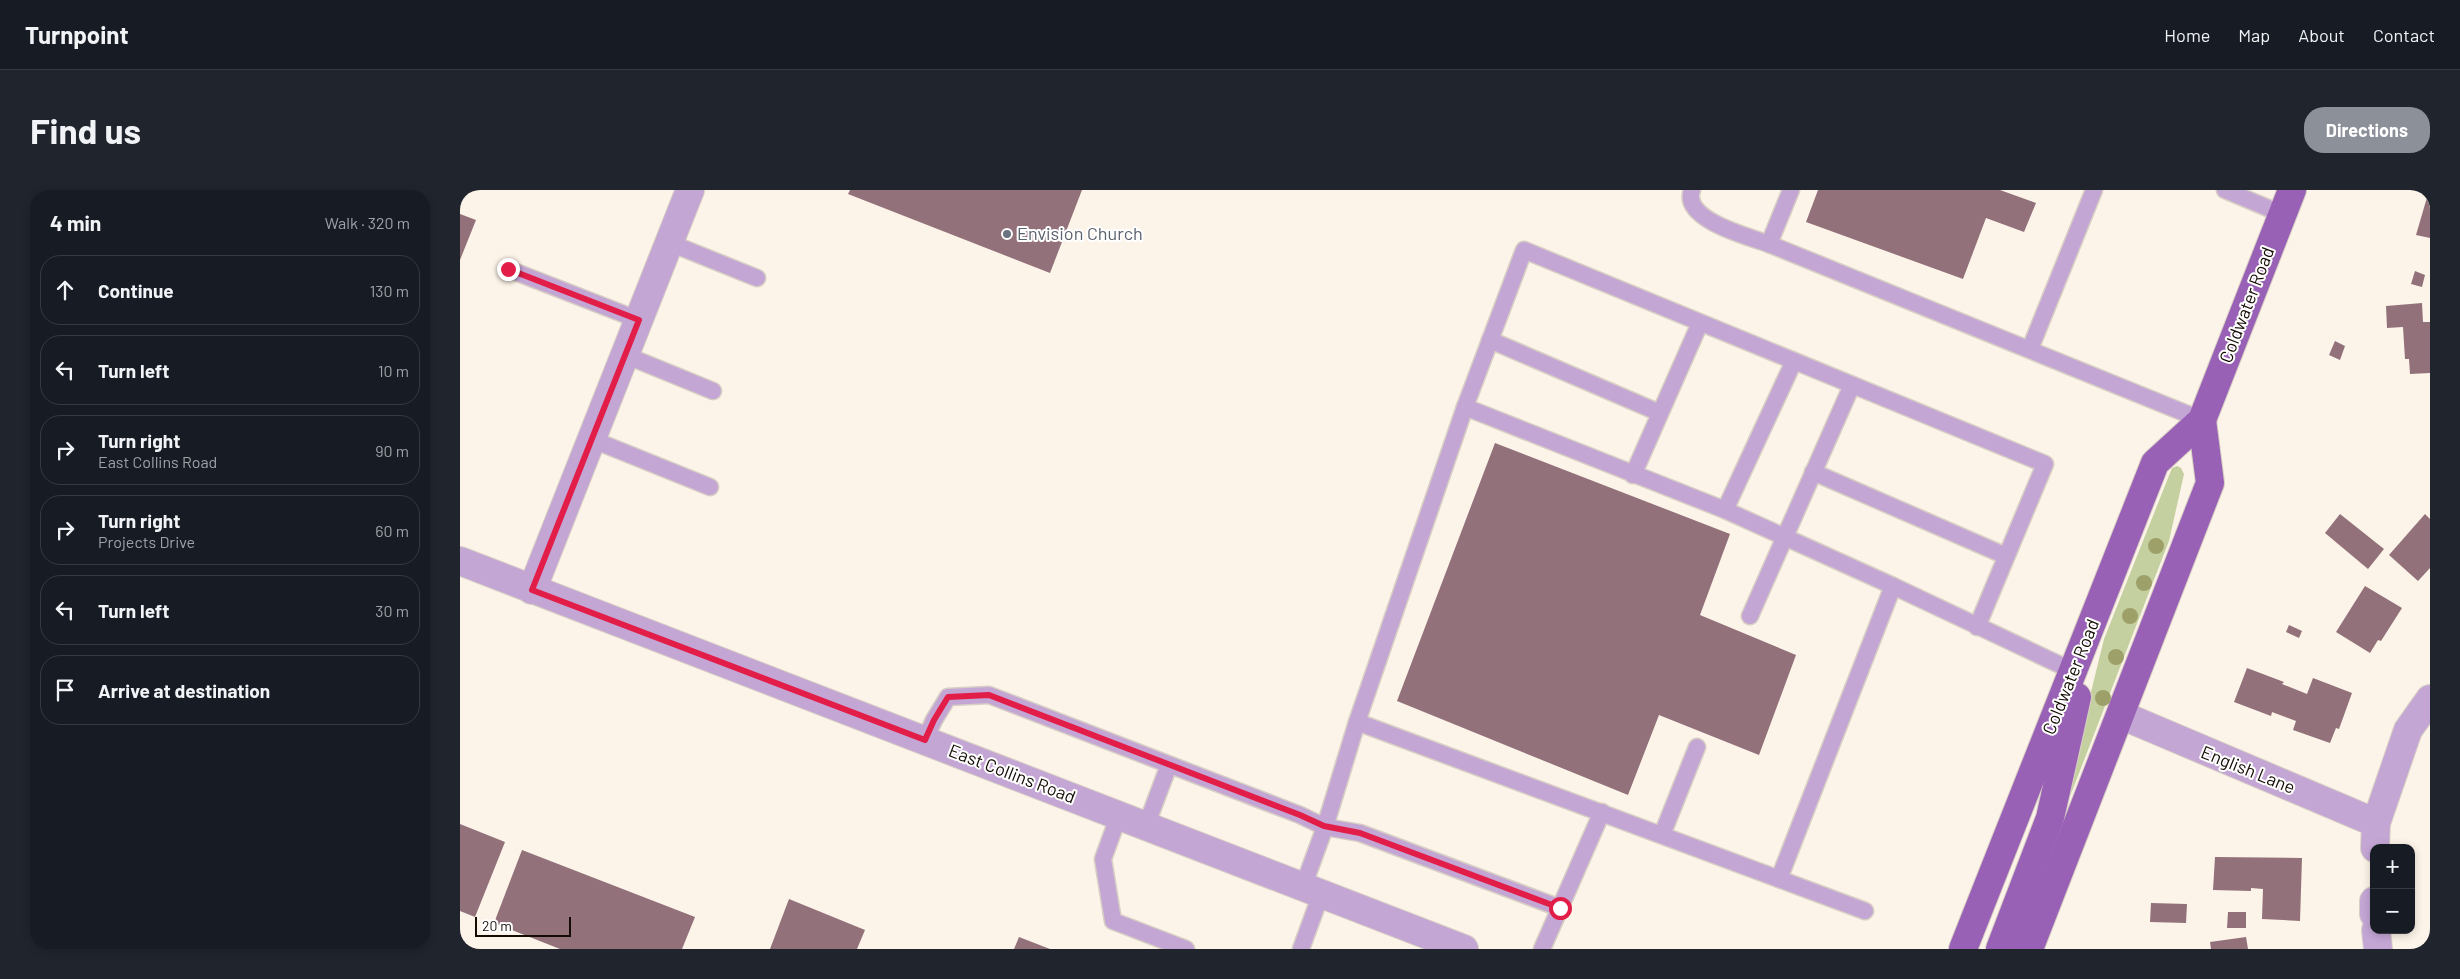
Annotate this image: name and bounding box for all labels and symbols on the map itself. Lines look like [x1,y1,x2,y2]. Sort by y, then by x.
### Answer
place label: Envision Church [1017,222,1143,244]
marker: Envision Church [1001,228,1013,240]
street label: Coldwater Road [2214,244,2278,366]
route end [497,258,520,281]
street label: Coldwater Road [2037,616,2103,737]
street label: East Collins Road [946,739,1079,807]
street label: English Lane [2198,740,2299,798]
route start [1549,897,1572,920]
scale bar [475,914,571,937]

